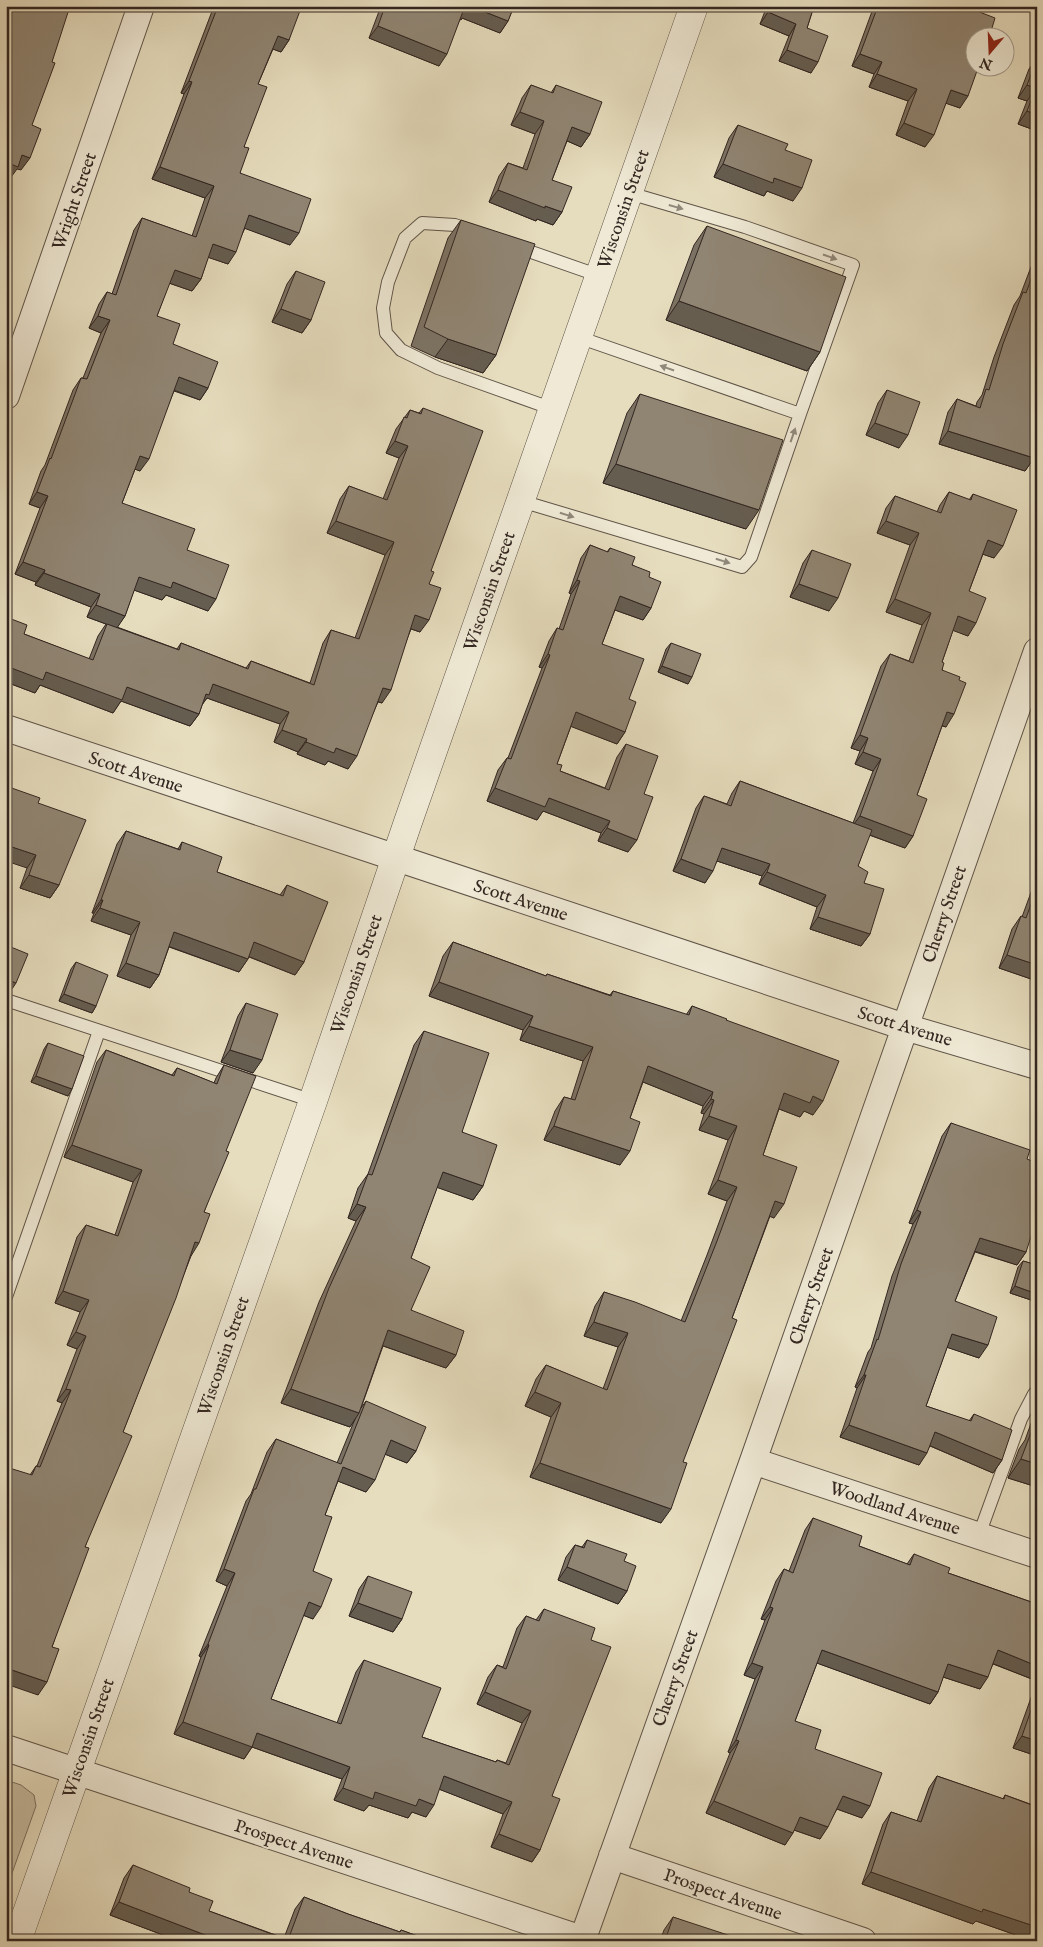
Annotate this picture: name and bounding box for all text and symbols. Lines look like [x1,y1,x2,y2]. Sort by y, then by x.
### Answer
north arrow [966,28,1016,78]
text: N [977,53,996,74]
street label: Wisconsin Street [593,147,656,272]
street label: Wright Street [48,150,103,253]
one-way arrow [668,203,683,211]
one-way arrow [823,253,838,261]
one-way arrow [660,364,675,371]
one-way arrow [790,427,797,442]
one-way arrow [560,511,575,519]
street label: Wisconsin Street [459,529,522,654]
one-way arrow [716,558,731,566]
street label: Scott Avenue [85,747,186,799]
street label: Cherry Street [918,863,973,966]
street label: Scott Avenue [470,875,571,927]
street label: Wisconsin Street [326,912,389,1037]
street label: Scott Avenue [854,1002,955,1053]
street label: Cherry Street [785,1245,840,1348]
street label: Wisconsin Street [193,1294,256,1419]
street label: Woodland Avenue [826,1477,963,1541]
street label: Cherry Street [648,1627,705,1730]
street label: Wisconsin Street [58,1676,121,1801]
street label: Prospect Avenue [231,1815,356,1876]
street label: Prospect Avenue [660,1864,785,1926]

